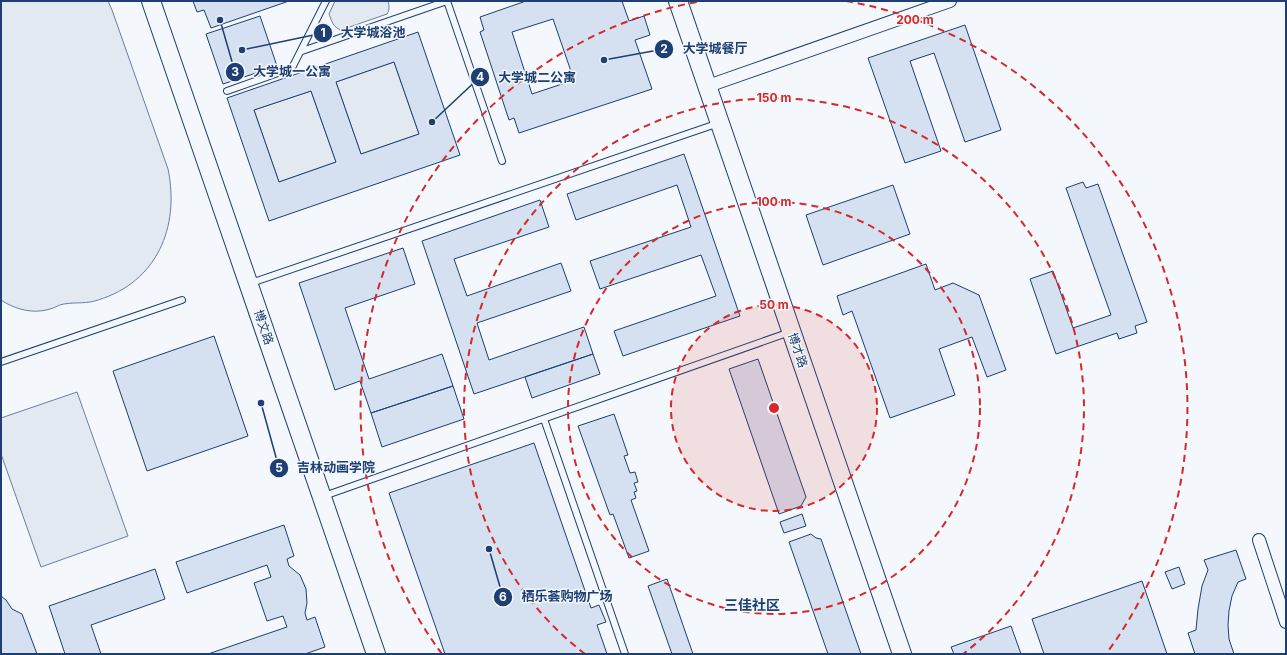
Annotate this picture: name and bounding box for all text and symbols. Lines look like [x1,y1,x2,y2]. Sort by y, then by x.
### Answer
text: 200 m [896,12,934,27]
callout: 大学城浴池 [313,20,414,45]
text: 大学城浴池 [340,24,406,40]
text: 1 [320,25,326,40]
callout: 大学城餐厅 [654,36,755,61]
text: 大学城餐厅 [682,40,748,56]
text: 2 [660,41,668,56]
callout: 大学城一公寓 [225,59,339,84]
text: 大学城一公寓 [253,63,331,79]
text: 3 [231,64,239,79]
callout: 大学城二公寓 [470,65,584,90]
text: 4 [476,69,484,84]
text: 大学城二公寓 [498,69,576,85]
text: 150 m [757,90,791,105]
text: 100 m [756,194,792,209]
text: 50 m [759,297,789,312]
street label: 博文路 [251,308,277,346]
street label: 博才路 [785,331,811,369]
centre of rings [767,401,781,415]
callout: 吉林动画学院 [269,455,383,480]
text: 吉林动画学院 [297,459,375,475]
text: 5 [275,460,283,475]
callout: 栖乐荟购物广场 [493,584,620,609]
text: 栖乐荟购物广场 [521,588,613,604]
text: 6 [499,589,507,604]
district label: 三佳社区 [724,596,780,613]

